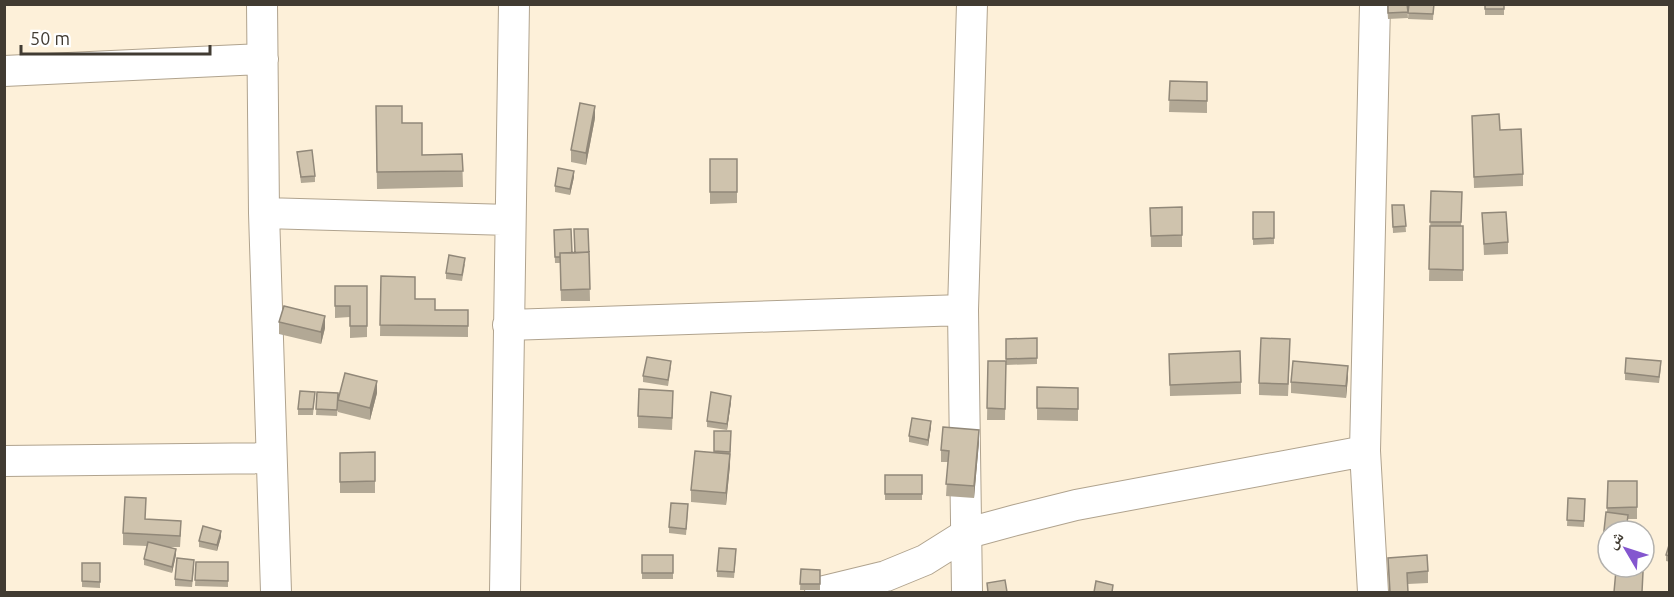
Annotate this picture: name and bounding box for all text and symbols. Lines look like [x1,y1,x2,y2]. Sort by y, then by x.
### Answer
scale bar [21,18,210,56]
text: 50 m [30,28,70,48]
north arrow [1596,519,1656,579]
text: ش [1602,527,1627,552]

